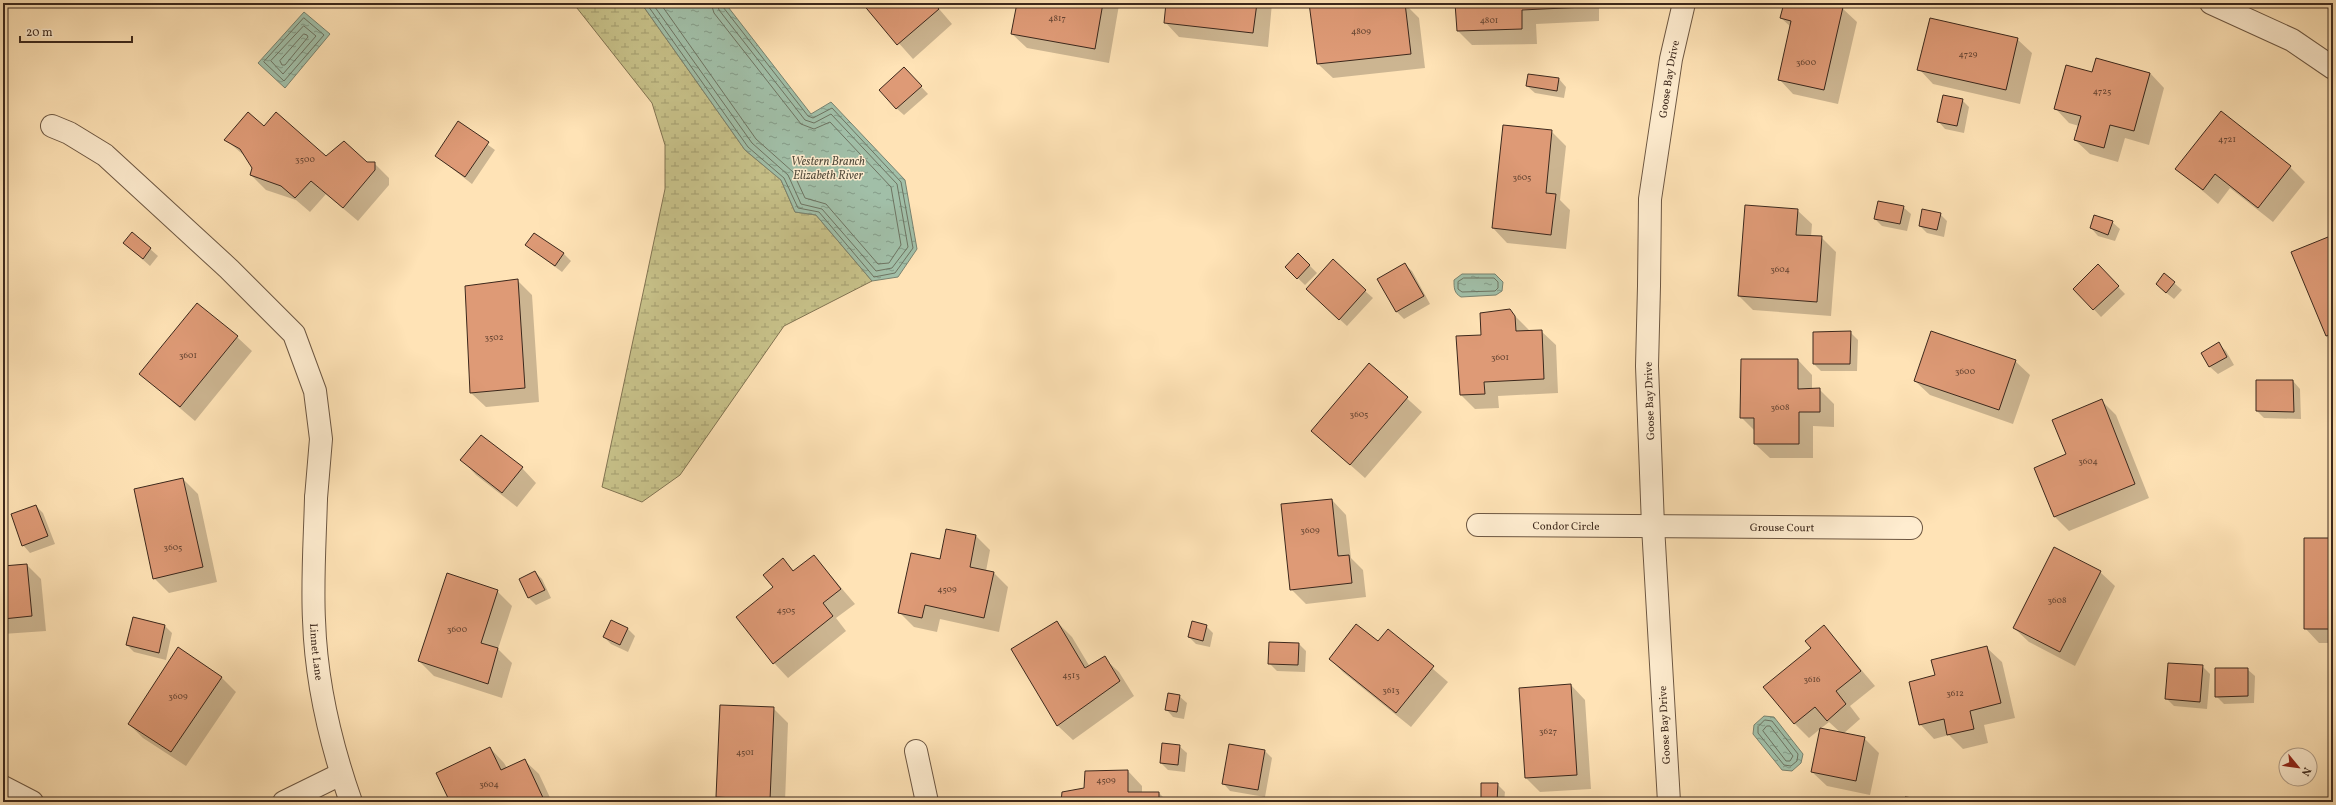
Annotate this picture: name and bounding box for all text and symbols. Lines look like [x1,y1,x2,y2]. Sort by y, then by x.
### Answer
house number: 4817 [1048,12,1066,25]
house number: 4801 [1480,14,1498,27]
scale bar [20,18,132,44]
text: 20 m [26,25,53,41]
house number: 4809 [1351,25,1371,38]
street label: Goose Bay Drive [1656,39,1684,119]
house number: 4729 [1959,48,1978,61]
house number: 3600 [1796,56,1817,69]
house number: 4725 [2093,85,2111,98]
house number: 4721 [2218,133,2236,146]
house number: 3500 [295,153,315,166]
water label: Western Branch Elizabeth River [791,154,865,184]
house number: 3605 [1513,171,1531,184]
house number: 3604 [1770,263,1790,276]
house number: 3502 [484,331,504,344]
house number: 3601 [179,349,197,362]
house number: 3601 [1491,351,1509,364]
street label: Goose Bay Drive [1642,361,1659,440]
house number: 3600 [1955,365,1976,378]
house number: 3608 [1770,401,1790,414]
house number: 3605 [1350,408,1368,421]
house number: 3604 [2078,455,2098,468]
street label: Condor Circle [1533,519,1599,535]
street label: Grouse Court [1750,521,1814,536]
house number: 3609 [1300,524,1320,537]
house number: 3605 [164,541,182,554]
house number: 4509 [937,583,957,596]
house number: 3608 [2047,594,2067,607]
house number: 4505 [777,604,795,617]
street label: Linnet Lane [305,623,326,682]
house number: 3600 [447,623,468,636]
house number: 4513 [1062,669,1080,682]
house number: 3616 [1803,673,1821,686]
house number: 3613 [1382,684,1400,697]
street label: Goose Bay Drive [1656,685,1675,765]
house number: 3612 [1946,687,1964,700]
house number: 3609 [168,690,188,703]
house number: 3627 [1539,725,1557,738]
house number: 4501 [736,746,754,759]
north arrow [2278,747,2318,787]
text: N [2297,764,2314,778]
house number: 4509 [1096,774,1116,787]
house number: 3604 [479,778,499,791]

